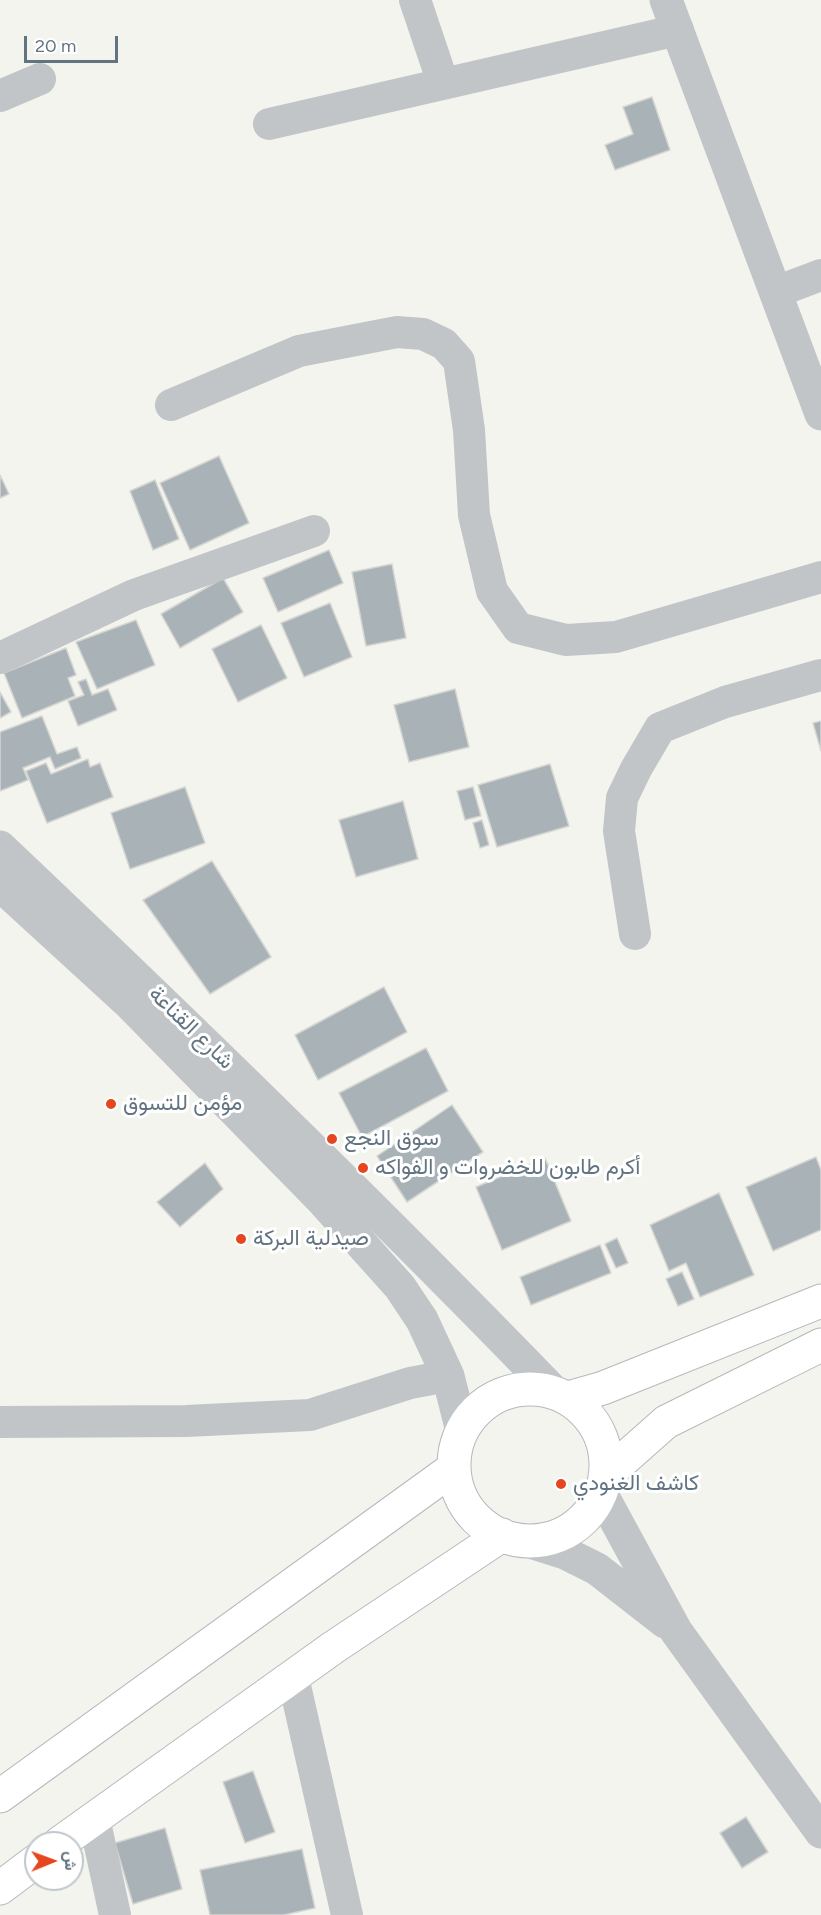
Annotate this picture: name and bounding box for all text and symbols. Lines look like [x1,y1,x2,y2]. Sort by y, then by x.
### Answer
scale bar [27,24,122,62]
text: 20 m [35,35,76,57]
street label: شارع القناعة [143,981,239,1075]
place label: مؤمن للتسوق [123,1091,242,1117]
marker: مؤمن للتسوق [104,1097,118,1111]
place label: سوق النجع [344,1126,439,1152]
marker: سوق النجع [325,1132,339,1146]
place label: أكرم طابون للخضروات و الفواكه [375,1155,640,1181]
marker: أكرم طابون للخضروات و الفواكه [356,1161,370,1175]
place label: صيدلية البركة [253,1226,369,1252]
marker: صيدلية البركة [234,1232,248,1246]
place label: كاشف الغنودي [573,1471,699,1497]
marker: كاشف الغنودي [554,1477,568,1491]
north arrow [24,1831,84,1891]
text: ش [61,1851,80,1870]

